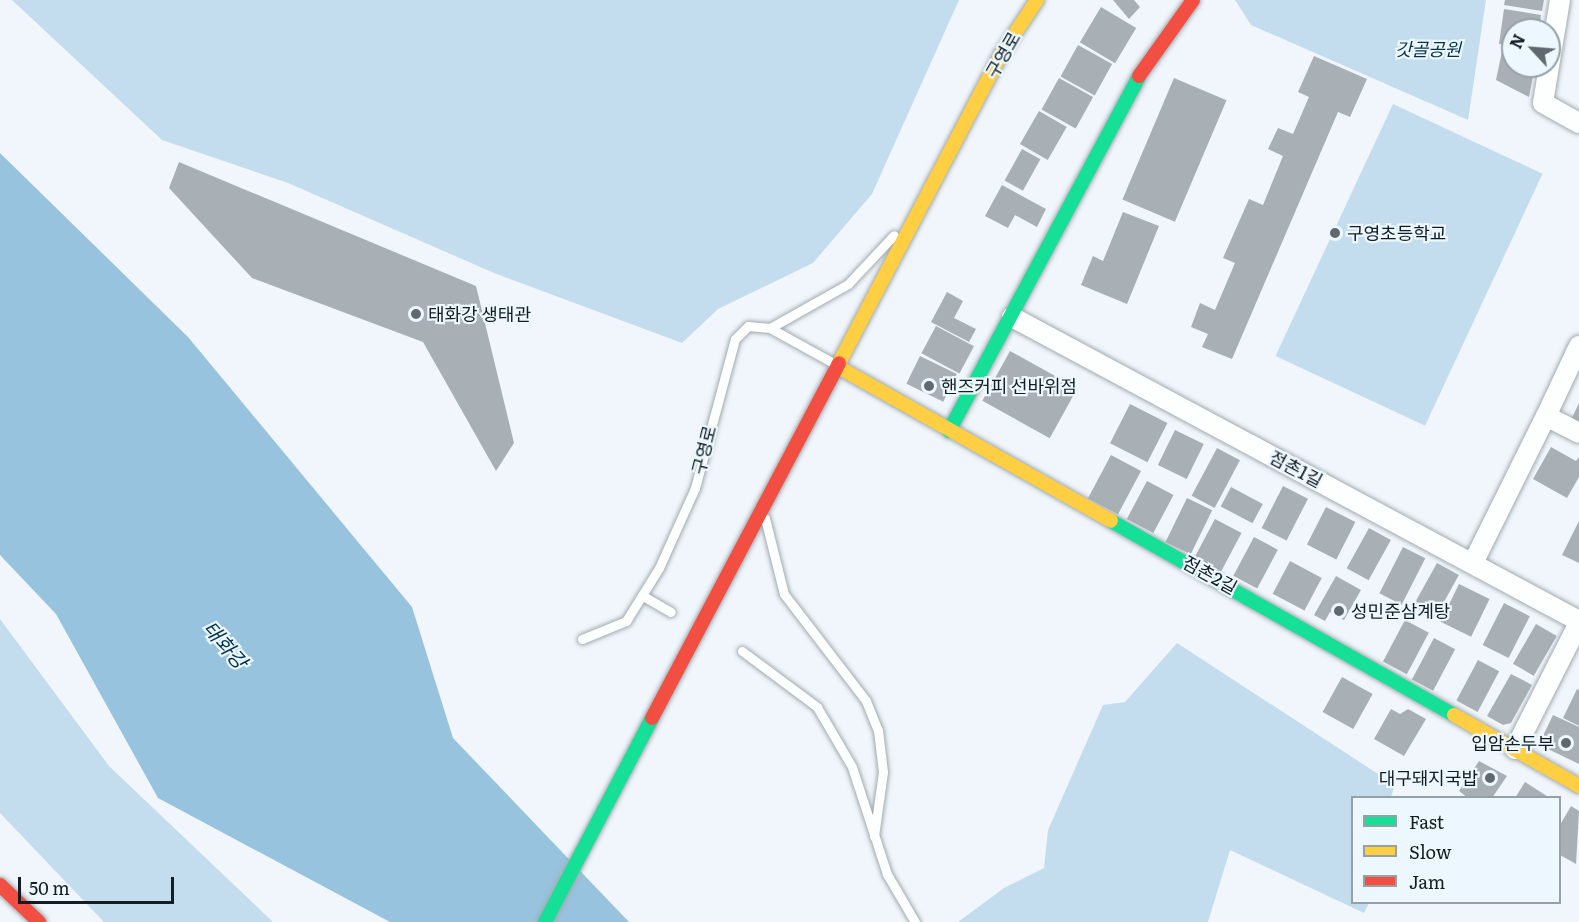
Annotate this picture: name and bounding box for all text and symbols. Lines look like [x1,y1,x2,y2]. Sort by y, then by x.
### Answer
north arrow [1501,18,1561,78]
street label: 구영로 [981,28,1025,82]
text: N [1503,30,1530,52]
park label: 갓골공원 [1395,38,1461,60]
place label: 구영초등학교 [1347,222,1446,244]
marker: 구영초등학교 [1328,226,1342,240]
place label: 태화강 생태관 [428,303,531,325]
marker: 태화강 생태관 [409,307,423,321]
place label: 핸즈커피 선바위점 [941,375,1077,397]
marker: 핸즈커피 선바위점 [922,379,936,393]
street label: 구영로 [688,423,720,477]
street label: 점촌1길 [1266,446,1326,492]
street label: 점촌2길 [1179,551,1241,599]
place label: 성민준삼계탕 [1351,600,1450,622]
marker: 성민준삼계탕 [1332,604,1346,618]
water label: 태화강 [199,615,253,673]
place label: 입암손두부 [1471,732,1554,754]
marker: 입암손두부 [1559,736,1573,750]
place label: 대구돼지국밥 [1379,767,1478,789]
marker: 대구돼지국밥 [1483,771,1497,785]
legend [1351,796,1561,904]
text: Fast [1409,808,1444,835]
text: Slow [1409,838,1451,865]
scale bar [21,865,177,903]
text: Jam [1409,868,1445,895]
text: 50 m [29,874,70,901]

